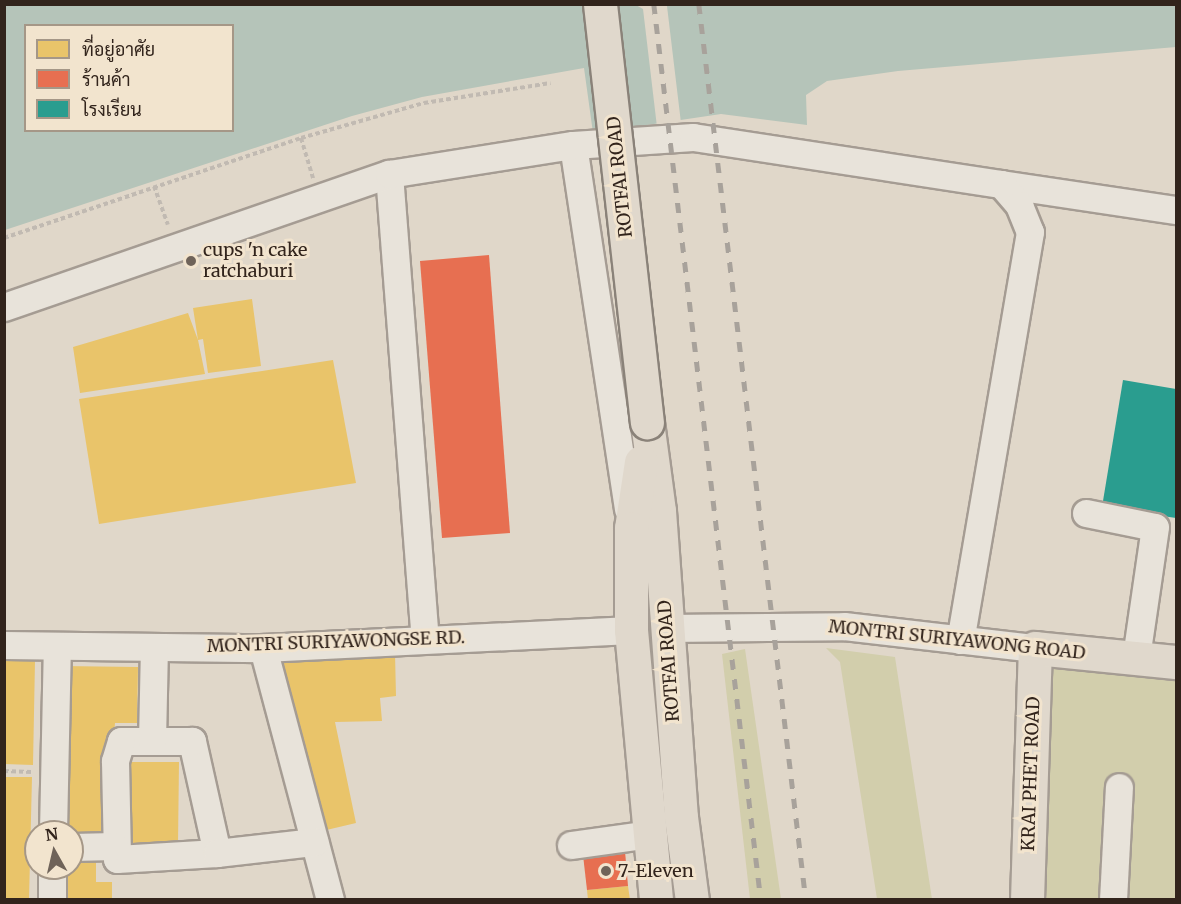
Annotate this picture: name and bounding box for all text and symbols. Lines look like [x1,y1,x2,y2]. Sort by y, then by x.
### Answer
legend [24,24,234,132]
text: ที่อยู่อาศัย [82,38,155,61]
text: ร้านค้า [82,68,131,91]
text: โรงเรียน [82,98,142,121]
street label: ROTFAI ROAD [603,115,637,239]
place label: cups 'n cake ratchaburi [203,240,307,282]
marker: cups 'n cake ratchaburi [184,254,198,268]
street label: ROTFAI ROAD [654,599,684,723]
street label: MONTRI SURIYAWONG ROAD [827,616,1087,664]
street label: MONTRI SURIYAWONGSE RD. [206,627,466,657]
street label: KRAI PHET ROAD [1018,696,1044,852]
north arrow [24,820,84,880]
text: N [44,823,59,845]
place label: 7-Eleven [618,860,694,882]
marker: 7-Eleven [599,864,613,878]

